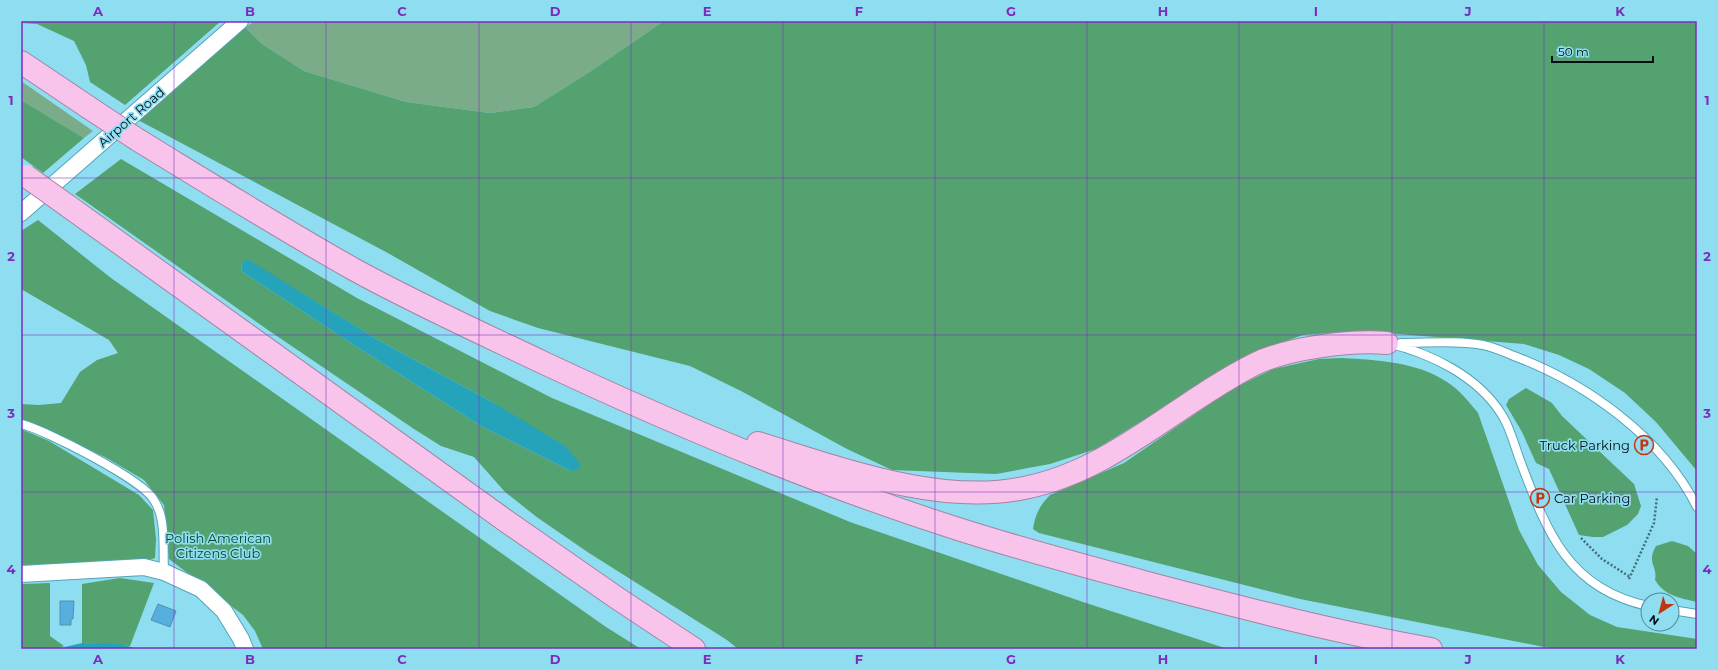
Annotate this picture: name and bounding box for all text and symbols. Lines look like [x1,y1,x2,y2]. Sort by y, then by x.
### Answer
text: A [92,3,104,19]
text: B [245,3,255,19]
text: C [397,3,407,19]
text: D [550,3,561,19]
text: E [703,3,712,19]
text: F [855,3,863,19]
text: G [1006,3,1016,19]
text: H [1158,3,1168,19]
text: I [1314,3,1318,19]
text: J [1463,3,1472,19]
text: K [1615,3,1625,19]
scale bar [1552,38,1653,64]
text: 50 m [1558,44,1589,59]
street label: Airport Road [94,84,168,150]
text: 1 [8,92,14,108]
text: 1 [1704,92,1710,108]
text: 2 [7,248,15,264]
text: 2 [1703,248,1711,264]
text: 3 [6,405,15,421]
text: 3 [1702,405,1711,421]
parking icon: Truck Parking [1633,434,1655,456]
place label: Truck Parking [1539,437,1630,453]
parking icon: Car Parking [1529,487,1551,509]
place label: Car Parking [1554,490,1630,506]
park label: Polish American Citizens Club [165,530,271,561]
text: 4 [7,561,16,577]
text: 4 [1703,561,1712,577]
north arrow [1640,592,1680,632]
text: N [1646,612,1662,628]
text: A [92,651,104,667]
text: B [245,651,255,667]
text: C [397,651,407,667]
text: D [550,651,561,667]
text: E [703,651,712,667]
text: F [855,651,863,667]
text: G [1006,651,1016,667]
text: H [1158,651,1168,667]
text: I [1314,651,1318,667]
text: J [1463,651,1472,667]
text: K [1615,651,1625,667]

